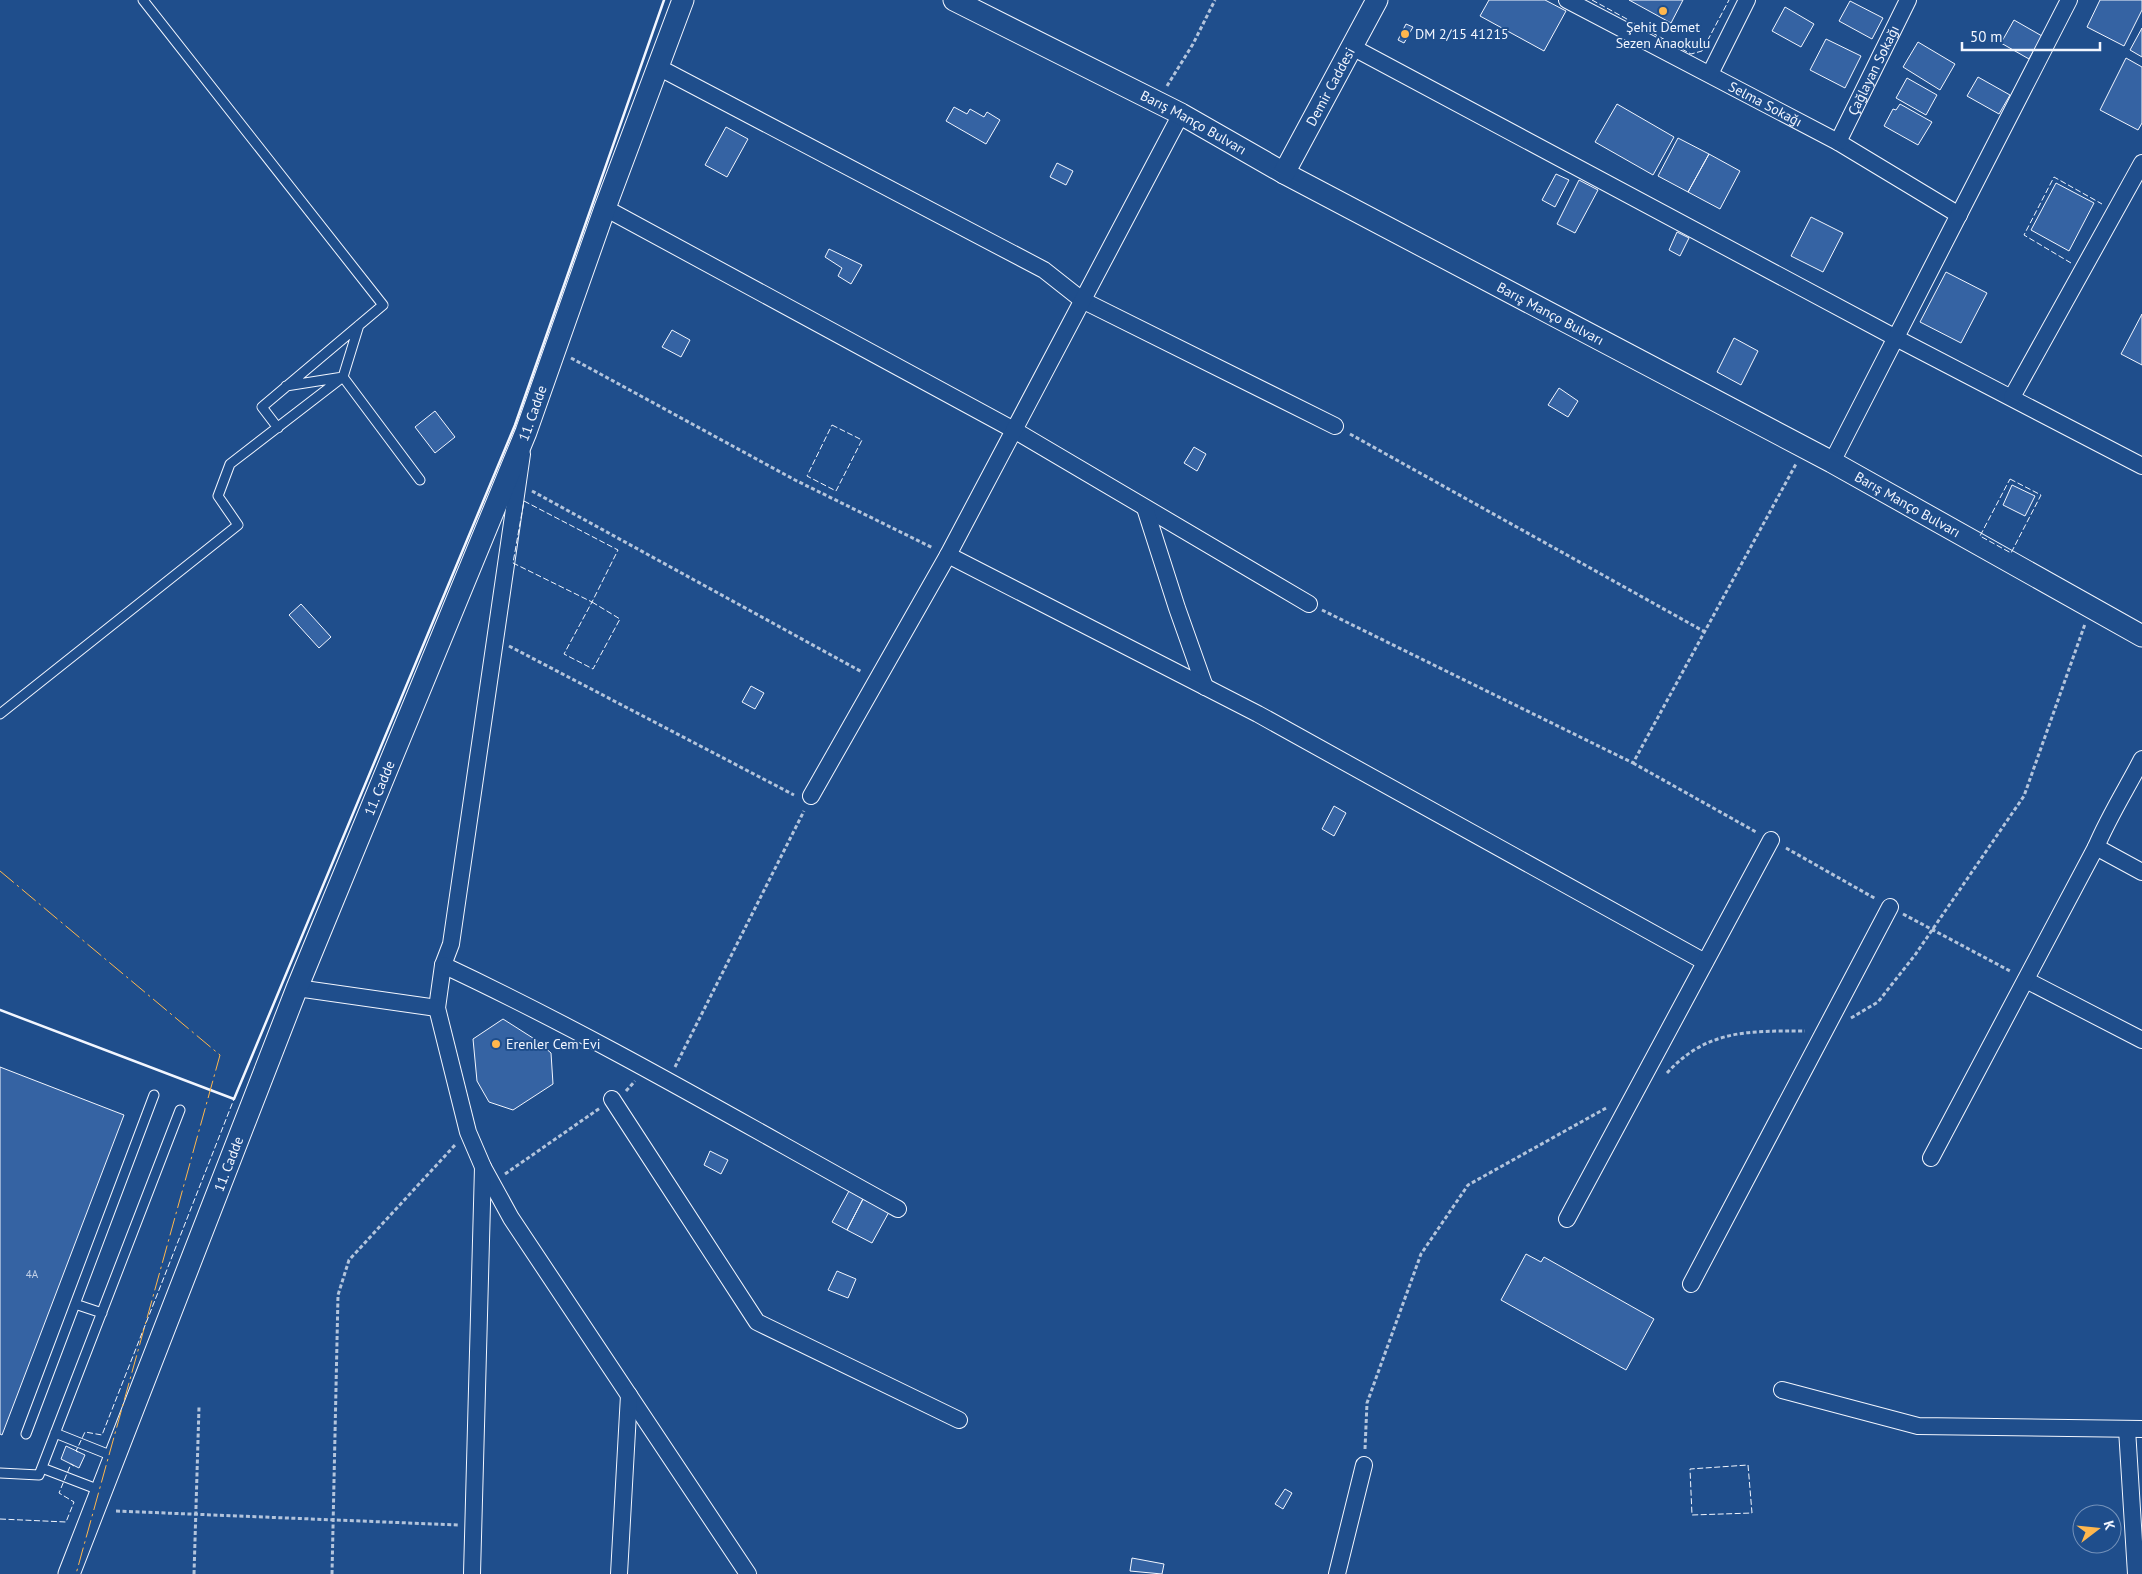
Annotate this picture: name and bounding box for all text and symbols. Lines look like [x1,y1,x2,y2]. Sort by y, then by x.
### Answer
marker: Şehit Demet Sezen Anaokulu [1657,5,1669,17]
place label: Şehit Demet Sezen Anaokulu [1616,18,1710,52]
scale bar [1962,20,2100,52]
street label: Çağlayan Sokağı [1844,22,1903,118]
place label: DM 2/15 41215 [1415,25,1509,43]
text: 50 m [1970,27,2003,46]
marker: DM 2/15 41215 [1399,28,1411,40]
street label: Demir Caddesi [1302,44,1359,129]
street label: Selma Sokağı [1726,77,1805,131]
street label: Barış Manço Bulvarı [1137,86,1250,159]
street label: Barış Manço Bulvarı [1494,278,1607,349]
street label: 11. Cadde [514,383,551,444]
street label: Barış Manço Bulvarı [1852,468,1964,541]
street label: 11. Cadde [360,758,399,818]
place label: Erenler Cem Evi [506,1035,600,1053]
marker: Erenler Cem Evi [490,1038,502,1050]
street label: 11. Cadde [210,1134,247,1194]
house number: 4A [26,1267,39,1281]
north arrow [2072,1504,2122,1554]
text: K [2100,1519,2119,1532]

